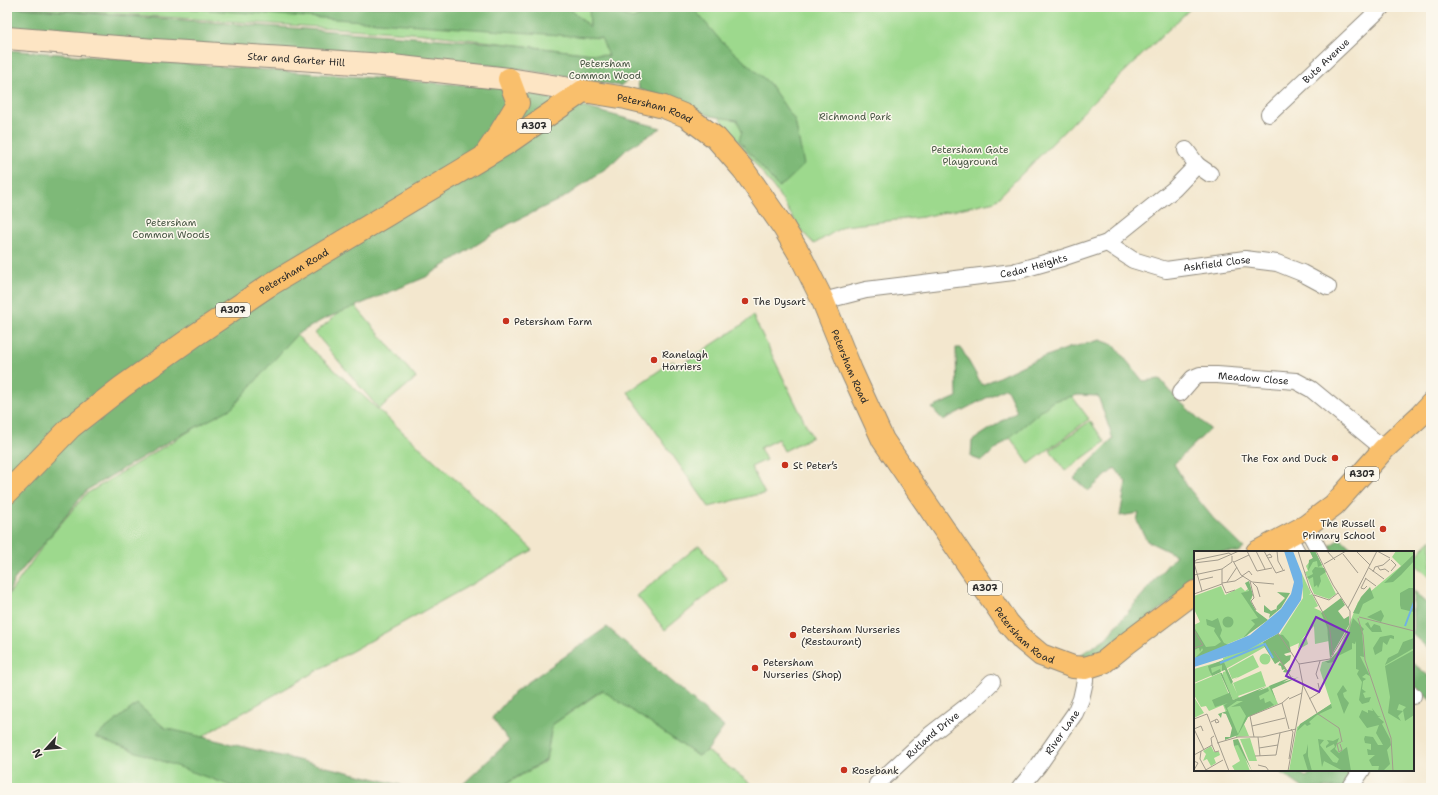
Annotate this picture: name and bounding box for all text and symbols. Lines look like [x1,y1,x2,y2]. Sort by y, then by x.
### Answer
street label: Bute Avenue [1299,35,1352,86]
street label: Star and Garter Hill [247,49,345,69]
park label: Petersham Common Wood [569,57,642,82]
street label: Petersham Road [616,90,696,126]
park label: Richmond Park [819,110,891,123]
road number: A307 [517,119,551,133]
park label: Petersham Gate Playground [931,143,1009,168]
park label: Petersham Common Woods [132,216,210,241]
street label: Petersham Road [256,245,331,297]
street label: Cedar Heights [999,250,1069,280]
street label: Ashfield Close [1182,253,1252,274]
place label: The Dysart [753,295,806,308]
marker: The Dysart [740,296,750,306]
road number: A307 [216,303,250,317]
place label: Petersham Farm [514,315,593,328]
marker: Petersham Farm [501,316,511,326]
street label: Petersham Road [829,327,872,406]
place label: Ranelagh Harriers [662,348,708,373]
marker: Ranelagh Harriers [649,355,659,365]
street label: Meadow Close [1218,369,1290,387]
place label: The Fox and Duck [1241,452,1327,465]
marker: The Fox and Duck [1330,453,1340,463]
place label: St Peter’s [793,459,838,472]
marker: St Peter’s [780,460,790,470]
road number: A307 [1345,467,1379,481]
place label: The Russell Primary School [1303,517,1375,542]
marker: The Russell Primary School [1378,524,1388,534]
inset map [1194,551,1414,771]
road number: A307 [968,581,1002,595]
street label: Petersham Road [992,604,1057,666]
place label: Petersham Nurseries (Restaurant) [801,623,900,648]
marker: Petersham Nurseries (Restaurant) [788,630,798,640]
place label: Petersham Nurseries (Shop) [763,656,842,681]
marker: Petersham Nurseries (Shop) [750,663,760,673]
street label: Rutland Drive [903,708,962,761]
street label: River Lane [1042,708,1082,757]
north arrow [26,729,66,769]
text: N [29,746,46,761]
place label: Rosebank [852,764,899,777]
marker: Rosebank [839,765,849,775]

